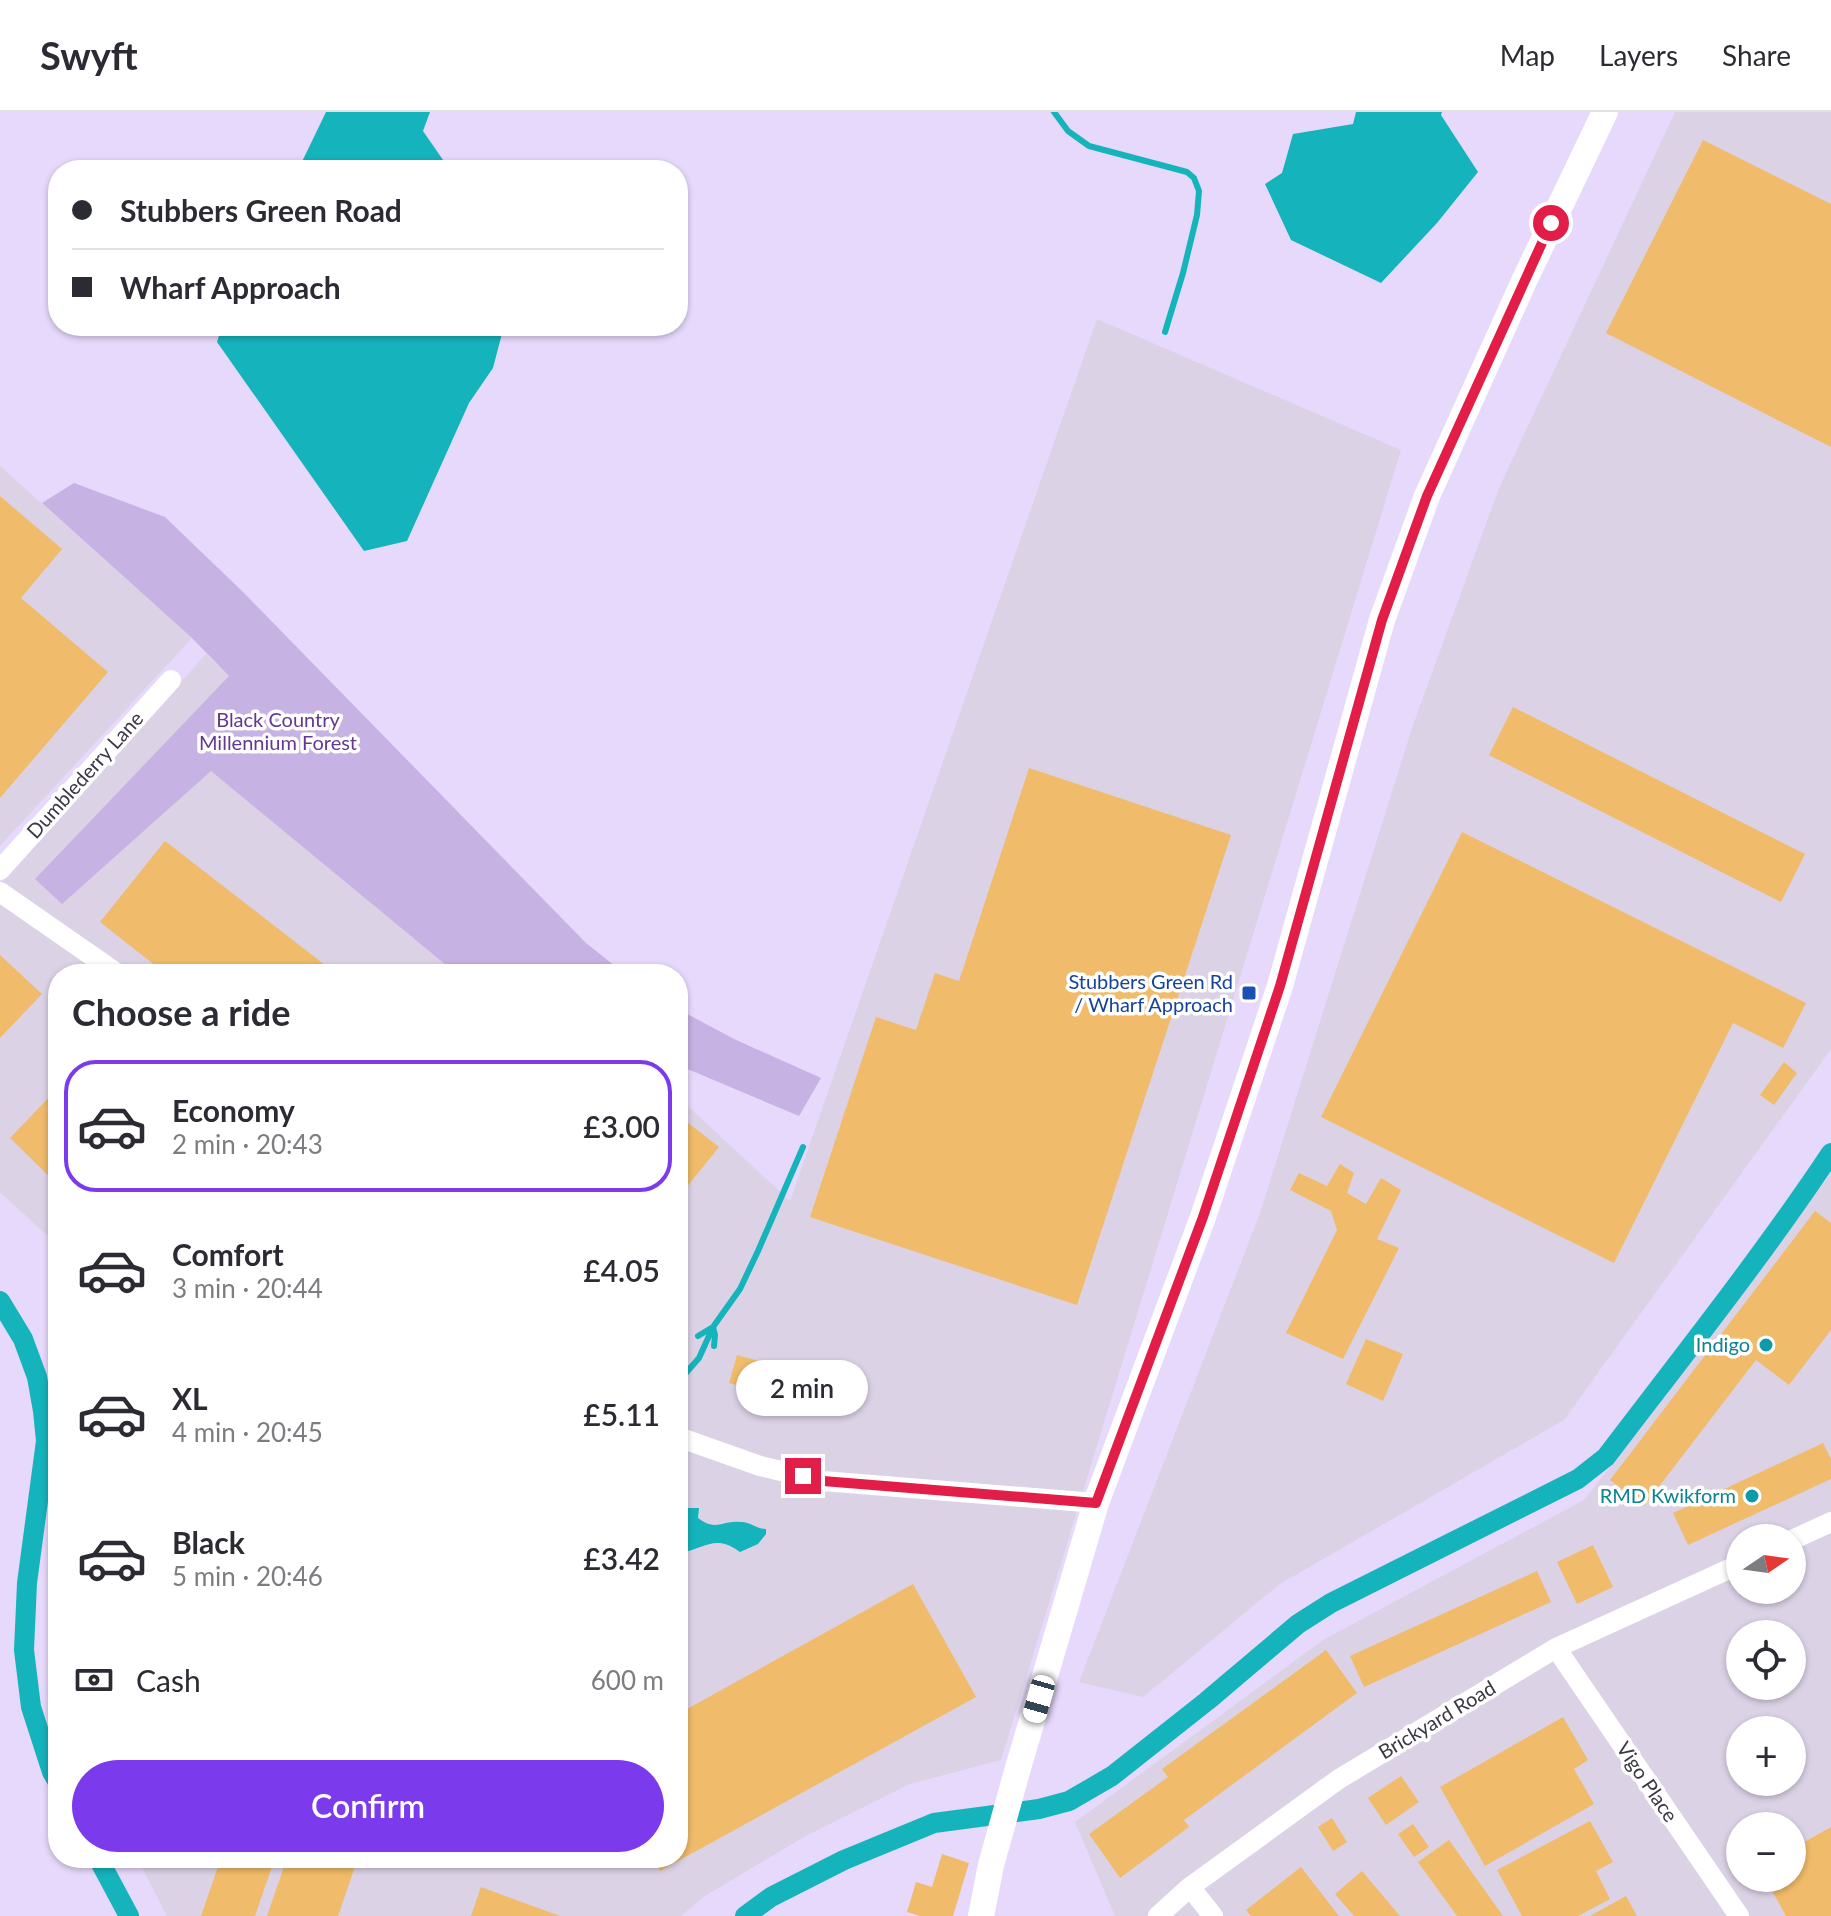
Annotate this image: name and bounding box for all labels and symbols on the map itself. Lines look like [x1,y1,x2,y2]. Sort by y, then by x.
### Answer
route start [1533,205,1569,241]
street label: Dumblederry Lane [21,706,147,843]
park label: Black Country Millennium Forest [199,707,357,754]
place label: Stubbers Green Rd / Wharf Approach [1068,969,1233,1016]
marker: Stubbers Green Rd / Wharf Approach [1240,984,1258,1002]
place label: Indigo [1696,1332,1750,1356]
marker: Indigo [1757,1336,1775,1354]
callout: 2 min [737,1360,869,1416]
route end [785,1458,821,1494]
place label: RMD Kwikform [1600,1483,1736,1507]
marker: RMD Kwikform [1743,1487,1761,1505]
north arrow [1726,1524,1806,1604]
car [1021,1673,1057,1725]
street label: Brickyard Road [1374,1675,1499,1763]
street label: Vigo Place [1612,1737,1683,1826]

